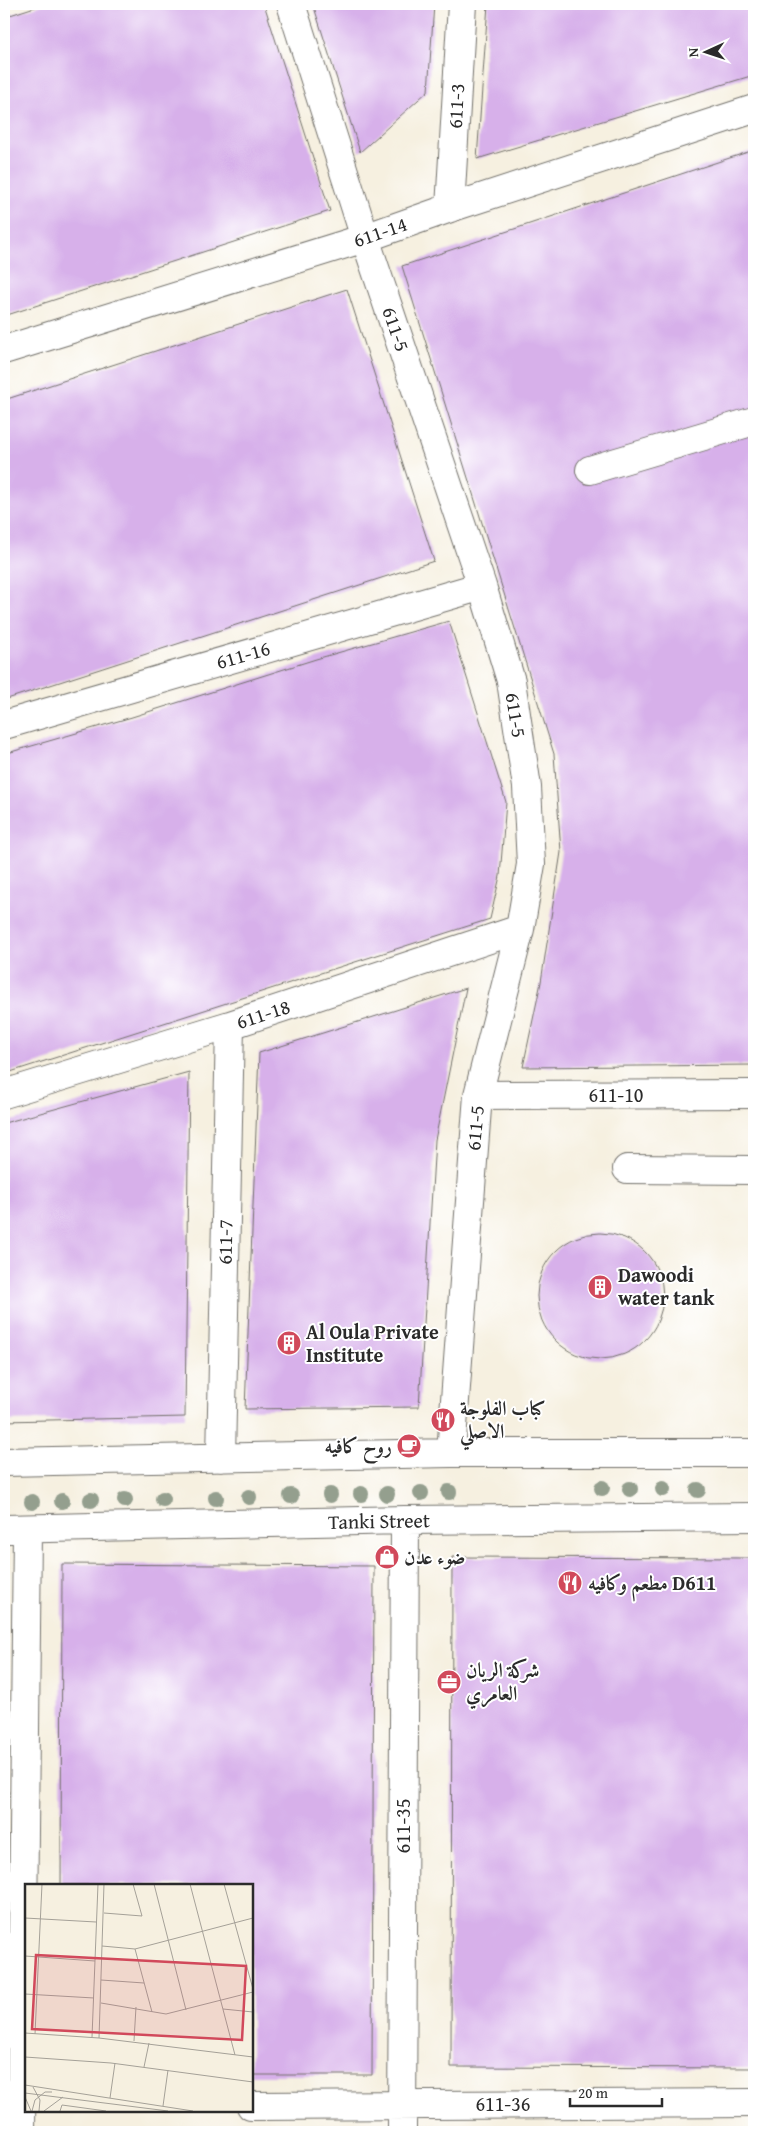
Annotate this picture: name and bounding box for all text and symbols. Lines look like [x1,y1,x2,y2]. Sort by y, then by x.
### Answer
north arrow [680,28,730,78]
text: N [683,47,703,58]
street label: 611-3 [440,83,471,129]
street label: 611-14 [349,209,411,254]
street label: 611-5 [375,303,418,355]
street label: 611-16 [212,633,273,676]
street label: 611-5 [499,690,534,740]
street label: 611-18 [232,991,293,1036]
street label: 611-10 [588,1080,644,1109]
street label: 611-5 [458,1104,491,1152]
street label: 611-7 [210,1219,239,1265]
place label: Dawoodi water tank [618,1260,715,1312]
building icon: Dawoodi water tank [587,1274,613,1300]
place label: Al Oula Private Institute [306,1317,439,1369]
building icon: Al Oula Private Institute [276,1330,302,1356]
place label: كباب الفلوجة الاصلي [459,1393,545,1451]
restaurant icon: كباب الفلوجة الاصلي [430,1407,456,1433]
place label: روح كافيه [325,1431,392,1465]
cafe icon: روح كافيه [396,1433,422,1459]
street label: Tanki Street [328,1505,430,1536]
place label: ضوء عدن [404,1542,466,1571]
shop icon: ضوء عدن [374,1544,400,1570]
place label: مطعم وكافيه D611 [588,1568,716,1602]
restaurant icon: مطعم وكافيه D611 [557,1570,583,1596]
place label: شركة الريان العامري [466,1655,540,1710]
office icon: شركة الريان العامري [436,1669,462,1695]
street label: 611-35 [388,1798,417,1854]
inset map [25,1884,252,2111]
scale bar [570,2076,663,2108]
text: 20 m [578,2082,609,2103]
street label: 611-36 [475,2089,531,2118]

